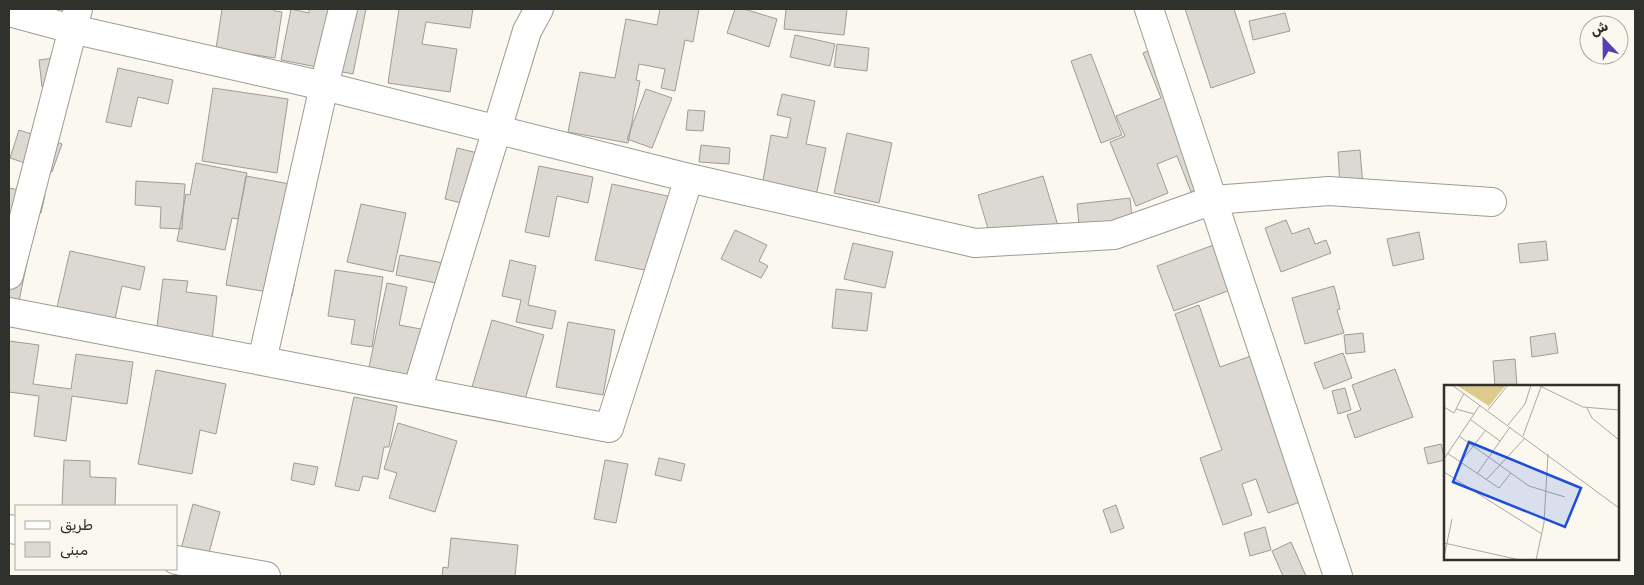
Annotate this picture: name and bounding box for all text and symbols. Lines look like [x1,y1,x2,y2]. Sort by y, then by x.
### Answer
north arrow [1579,15,1629,65]
text: ش [1588,17,1611,40]
inset map [1444,385,1619,560]
legend [15,505,178,570]
text: طريق [60,516,93,534]
text: مبنى [60,541,88,559]

